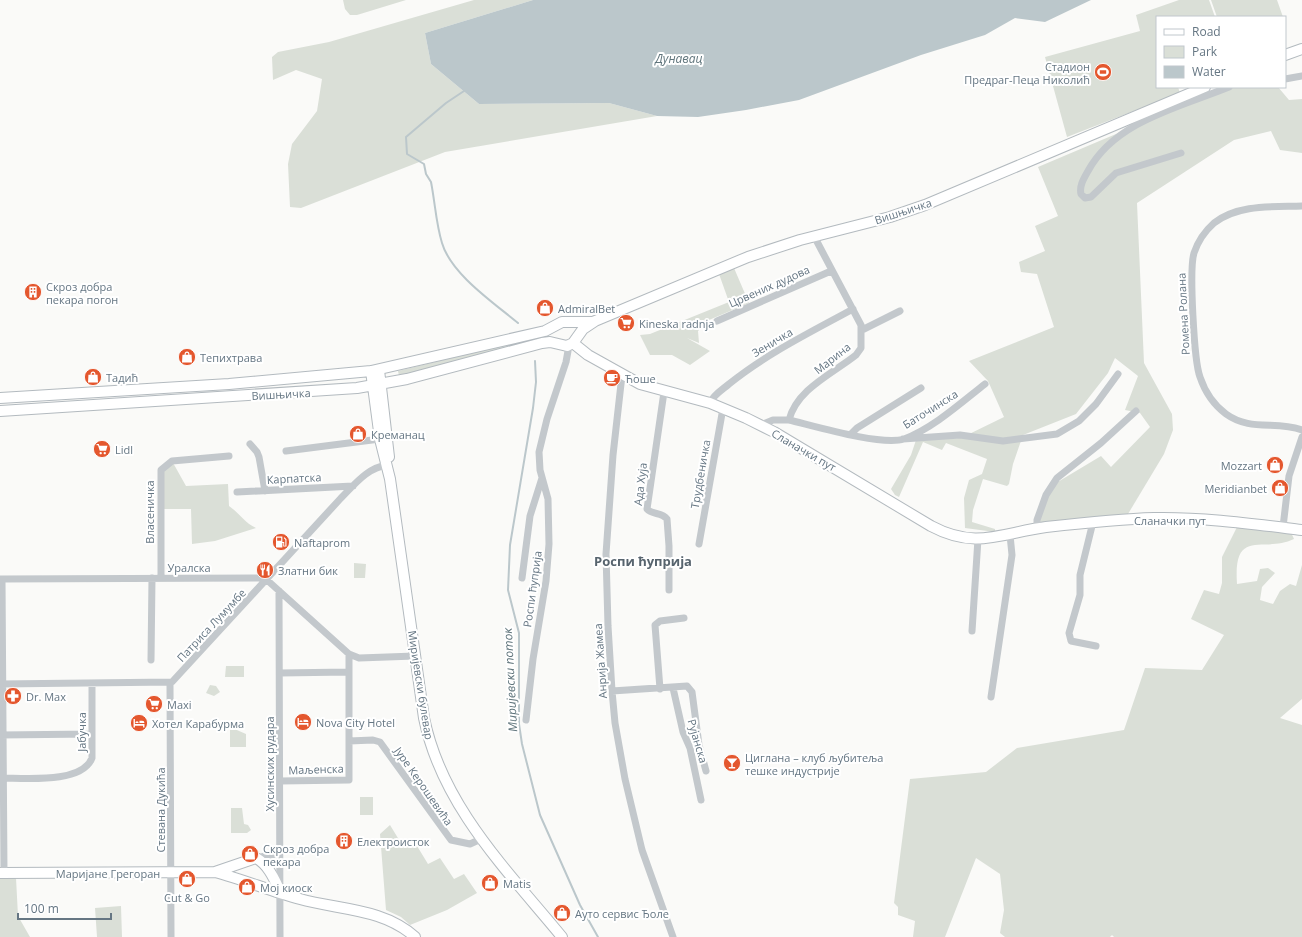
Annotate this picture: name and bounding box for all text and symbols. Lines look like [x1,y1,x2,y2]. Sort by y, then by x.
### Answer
legend [1156,16,1286,88]
text: Road [1192,23,1221,40]
text: Park [1192,43,1218,60]
water label: Дунавац [654,50,703,67]
place label: Стадион Предраг-Пеца Николић [964,59,1090,87]
sports icon: Стадион Предраг-Пеца Николић [1093,62,1113,82]
text: Water [1192,63,1226,80]
street label: Вишњичка [873,195,933,227]
street label: Црвених дудова [726,261,812,311]
street label: Ромена Ролана [1173,273,1193,355]
place label: Скроз добра пекара погон [46,279,118,307]
building icon: Скроз добра пекара погон [23,282,43,302]
shop icon: AdmiralBet [535,298,555,318]
place label: AdmiralBet [558,301,615,316]
supermarket icon: Kineska radnja [616,313,636,333]
place label: Kineska radnja [639,316,714,331]
street label: Зеничка [749,324,795,360]
street label: Марина [811,339,853,377]
shop icon: Тепихтрава [177,347,197,367]
place label: Тепихтрава [200,350,262,365]
shop icon: Тадић [83,367,103,387]
cafe icon: Ћоше [602,368,622,388]
place label: Тадић [106,370,138,385]
place label: Ћоше [625,371,656,386]
street label: Вишњичка [251,385,311,403]
street label: Баточинска [900,386,960,432]
shop icon: Креманац [348,424,368,444]
street label: Сланачки пут [769,425,839,475]
place label: Креманац [371,427,425,442]
street label: Трудбеничка [687,438,713,510]
supermarket icon: Lidl [92,439,112,459]
place label: Lidl [115,442,133,457]
shop icon: Mozzart [1265,455,1285,475]
place label: Mozzart [1221,458,1262,473]
street label: Ада Хуја [630,462,650,506]
street label: Карпатска [266,469,322,487]
shop icon: Meridianbet [1270,478,1290,498]
street label: Власеничка [142,480,157,544]
place label: Meridianbet [1204,481,1267,496]
street label: Сланачки пут [1134,513,1206,528]
fuel station icon: Naftaprom [271,532,291,552]
place label: Naftaprom [294,535,350,550]
street label: Роспи ћуприја [519,550,545,628]
district label: Роспи ћуприја [594,552,692,570]
street label: Уралска [168,560,211,575]
restaurant icon: Златни бик [255,560,275,580]
place label: Златни бик [278,563,338,578]
street label: Патриса Лумумбе [173,585,249,665]
street label: Анрија Жамеа [590,623,610,699]
water label: Миријевски поток [499,626,521,732]
street label: Миријевски булевар [405,629,437,741]
pharmacy icon: Dr. Max [3,686,23,706]
place label: Dr. Max [26,689,66,704]
supermarket icon: Maxi [144,694,164,714]
place label: Maxi [167,697,192,712]
street label: Јабучка [74,712,89,753]
hotel icon: Nova City Hotel [293,712,313,732]
hotel icon: Хотел Карабурма [129,713,149,733]
place label: Nova City Hotel [316,715,395,730]
place label: Хотел Карабурма [152,716,244,731]
street label: Хусинских рудара [262,716,277,812]
street label: Рујанска [685,717,711,765]
street label: Јуре Керошевића [391,743,457,828]
place label: Циглана – клуб љубитеља тешке индустрије [745,750,883,778]
bar icon: Циглана – клуб љубитеља тешке индустрије [722,753,742,773]
street label: Маљенска [288,761,344,777]
street label: Стевана Дукића [153,767,168,853]
building icon: Електроисток [334,831,354,851]
place label: Електроисток [357,834,430,849]
place label: Скроз добра пекара [263,841,329,869]
shop icon: Скроз добра пекара [240,844,260,864]
street label: Маријане Грегоран [56,866,160,881]
shop icon: Cut & Go [177,869,197,889]
shop icon: Matis [480,873,500,893]
place label: Matis [503,876,531,891]
shop icon: Мој киоск [237,877,257,897]
place label: Мој киоск [260,880,313,895]
place label: Cut & Go [164,890,210,905]
scale bar [18,895,111,921]
text: 100 m [24,900,59,917]
shop icon: Ауто сервис Ђоле [552,903,572,923]
place label: Ауто сервис Ђоле [575,906,669,921]

